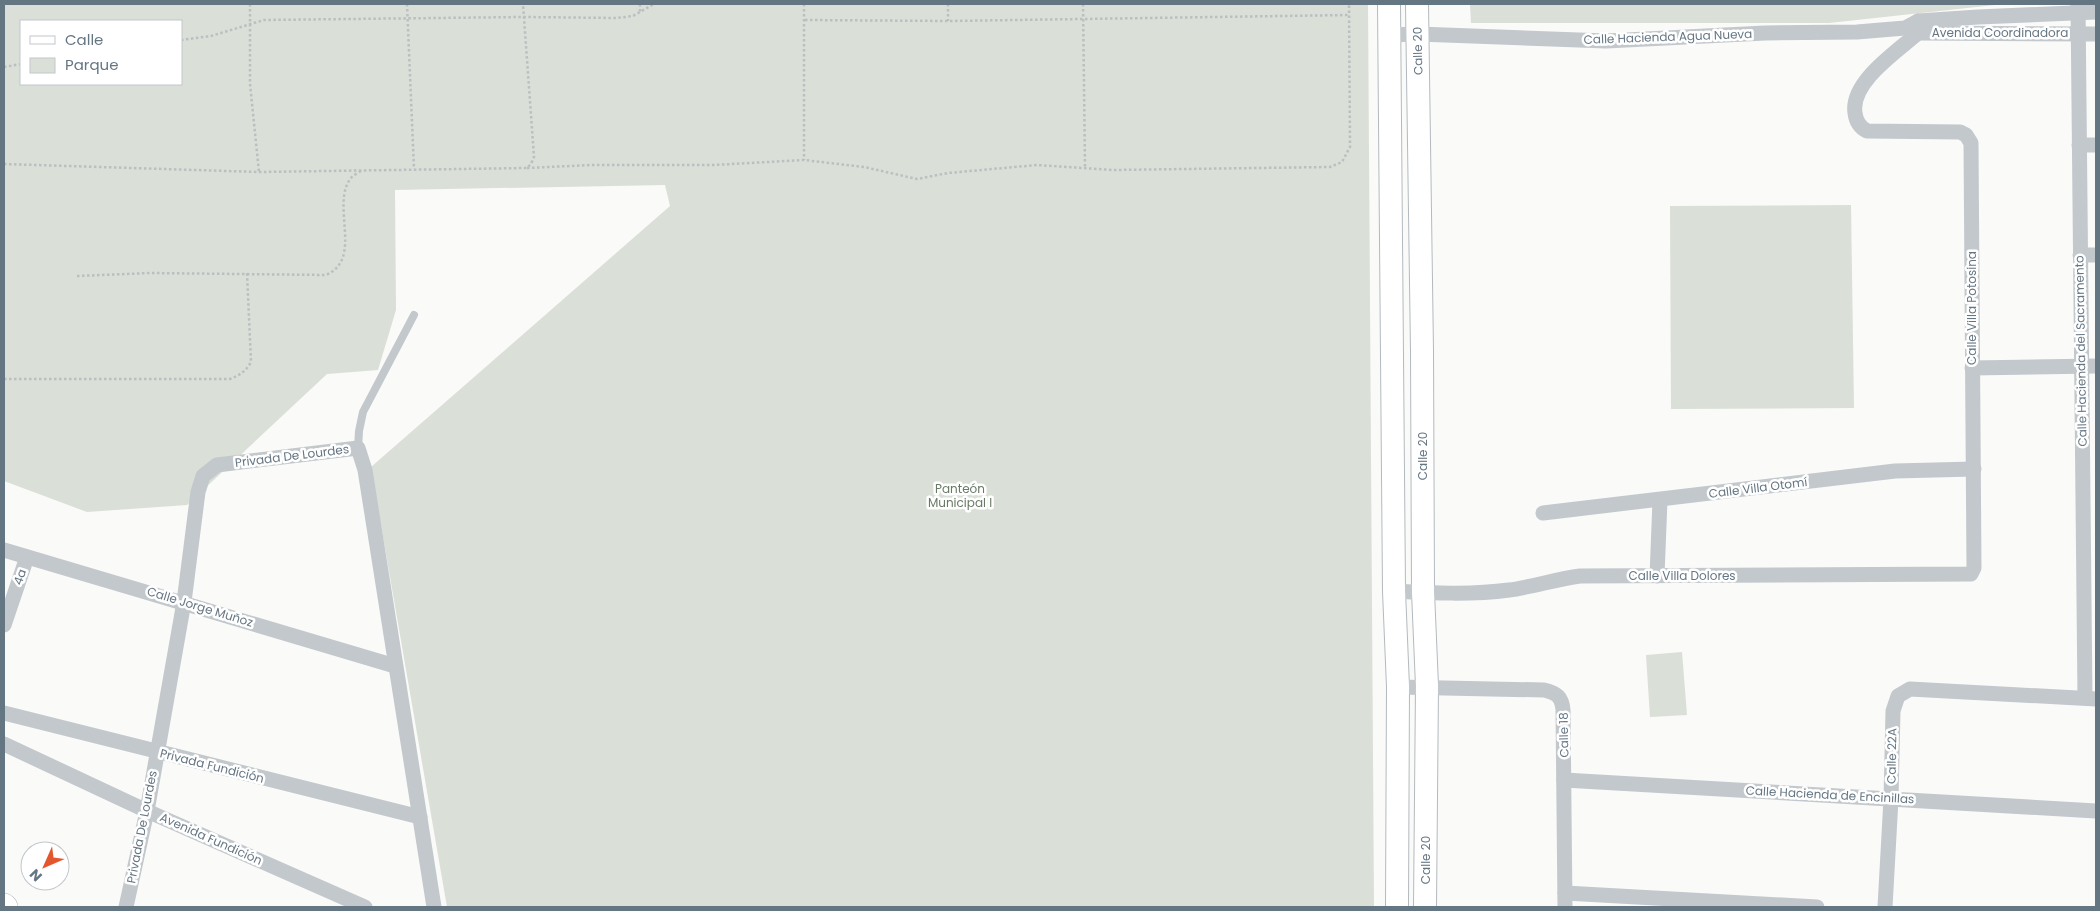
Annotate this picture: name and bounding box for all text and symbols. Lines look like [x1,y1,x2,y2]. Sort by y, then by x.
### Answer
legend [20,20,182,85]
street label: Avenida Coordinadora [1932,24,2068,41]
street label: Calle Hacienda Agua Nueva [1583,25,1753,48]
street label: Calle 20 [1409,27,1426,75]
text: Calle [65,29,103,50]
text: Parque [65,54,118,75]
street label: Calle Villa Potosina [1963,251,1980,365]
street label: Calle Hacienda del Sacramento [2070,255,2091,447]
street label: Calle 20 [1414,432,1431,480]
street label: Privada De Lourdes [234,440,350,471]
street label: Calle Villa Otomí [1708,473,1808,502]
park label: Panteón Municipal I [928,480,992,511]
street label: 4a [9,567,30,587]
street label: Calle Villa Dolores [1628,567,1736,584]
street label: Calle Jorge Muñoz [145,582,255,631]
street label: Calle 18 [1555,712,1572,758]
street label: Calle 22A [1883,728,1900,784]
street label: Privada Fundición [158,744,266,787]
street label: Privada De Lourdes [122,769,161,885]
street label: Calle Hacienda de Encinillas [1745,782,1915,807]
street label: Avenida Fundición [157,808,265,869]
street label: Calle 20 [1417,836,1434,884]
north arrow [20,841,70,891]
text: N [25,864,47,886]

